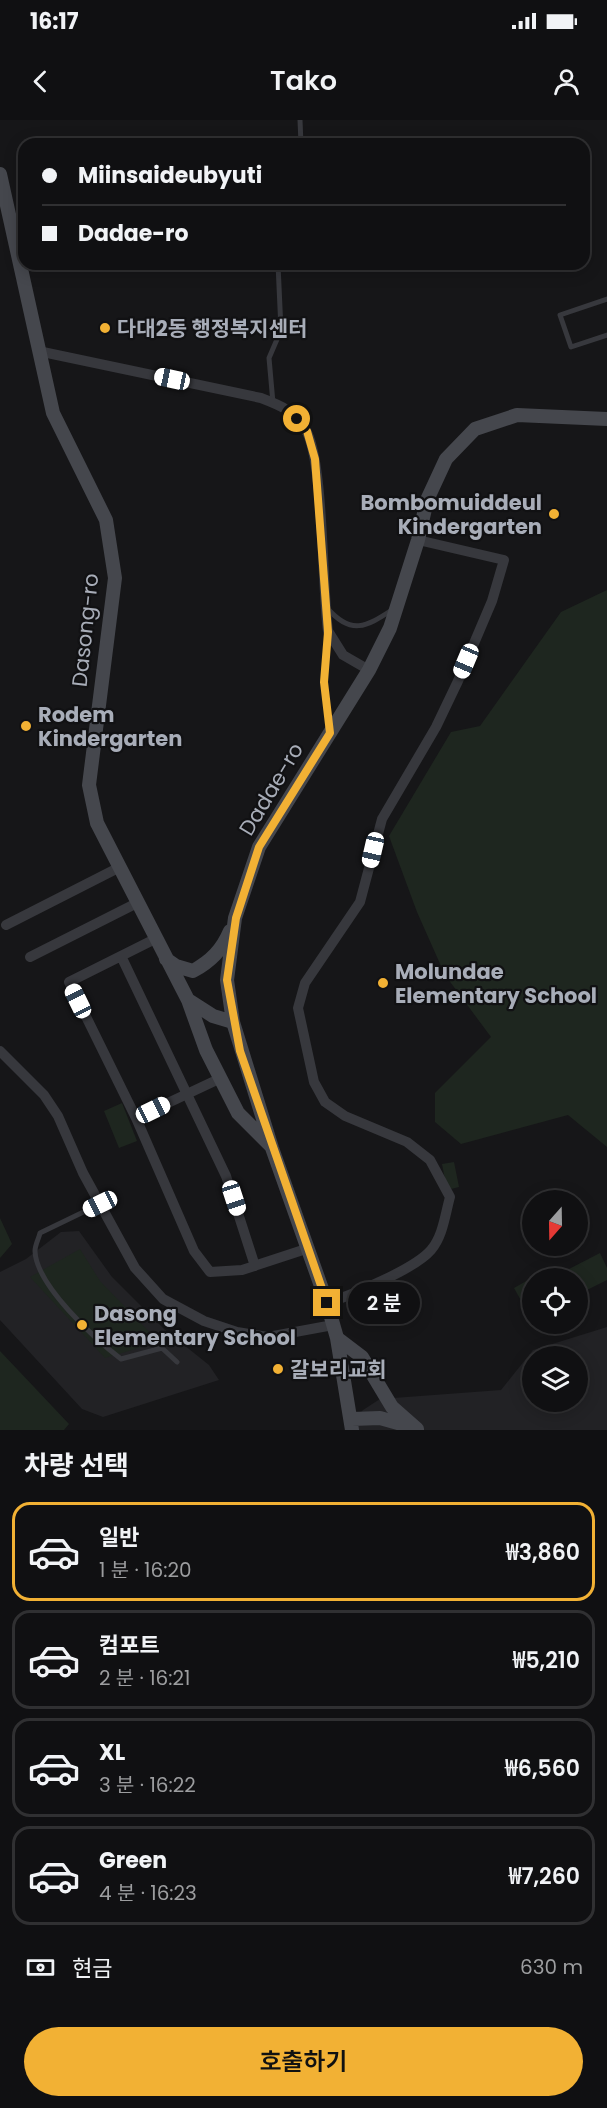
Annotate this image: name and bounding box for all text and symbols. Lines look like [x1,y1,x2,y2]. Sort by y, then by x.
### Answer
text: 16:17 [30,6,79,37]
text: Tako [270,62,337,99]
icon: back [24,65,57,98]
icon: person [550,65,583,98]
text: Miinsaideubyuti [78,160,262,191]
text: Dadae-ro [78,218,189,249]
place label: 다대2동 행정복지센터 [117,314,307,343]
marker: 다대2동 행정복지센터 [98,321,112,335]
car [153,366,191,392]
route start [283,405,310,432]
place label: Bombomuiddeul Kindergarten [361,488,542,541]
marker: Bombomuiddeul Kindergarten [547,507,561,521]
street label: Dasong-ro [65,572,105,688]
car [451,641,481,681]
place label: Rodem Kindergarten [38,700,182,753]
marker: Rodem Kindergarten [19,719,33,733]
street label: Dadae-ro [232,737,310,841]
car [360,830,386,870]
place label: Molundae Elementary School [395,957,597,1010]
marker: Molundae Elementary School [376,976,390,990]
car [62,981,94,1021]
car [133,1094,173,1126]
car [220,1178,248,1218]
car [80,1188,120,1220]
north arrow [522,1190,588,1256]
map controls [522,1190,588,1412]
button: locate [522,1268,588,1334]
callout: 2 분 [348,1282,420,1324]
route end [313,1289,340,1316]
text: 2 분 [367,1289,401,1317]
place label: Dasong Elementary School [94,1299,296,1352]
marker: Dasong Elementary School [75,1318,89,1332]
button: layers [522,1346,588,1412]
place label: 갈보리교회 [290,1355,387,1384]
marker: 갈보리교회 [271,1362,285,1376]
text: 차량 선택 [24,1447,129,1484]
text: 일반 [99,1522,139,1553]
icon: car [27,1525,81,1579]
text: ₩3,860 [506,1537,580,1568]
text: 1 분 · 16:20 [99,1556,191,1584]
text: 컴포트 [99,1630,160,1661]
icon: car [27,1633,81,1687]
text: ₩5,210 [513,1645,580,1676]
text: 2 분 · 16:21 [99,1664,190,1692]
text: XL [99,1737,125,1768]
icon: car [27,1741,81,1795]
text: ₩6,560 [505,1753,580,1784]
text: 3 분 · 16:22 [99,1771,196,1799]
text: Green [99,1845,167,1876]
icon: car [27,1849,81,1903]
text: ₩7,260 [509,1861,580,1892]
text: 4 분 · 16:23 [99,1879,197,1907]
icon: cash [24,1951,57,1984]
text: 현금 [72,1953,112,1984]
text: 630 m [520,1953,583,1981]
button: 호출하기 [24,2027,583,2096]

